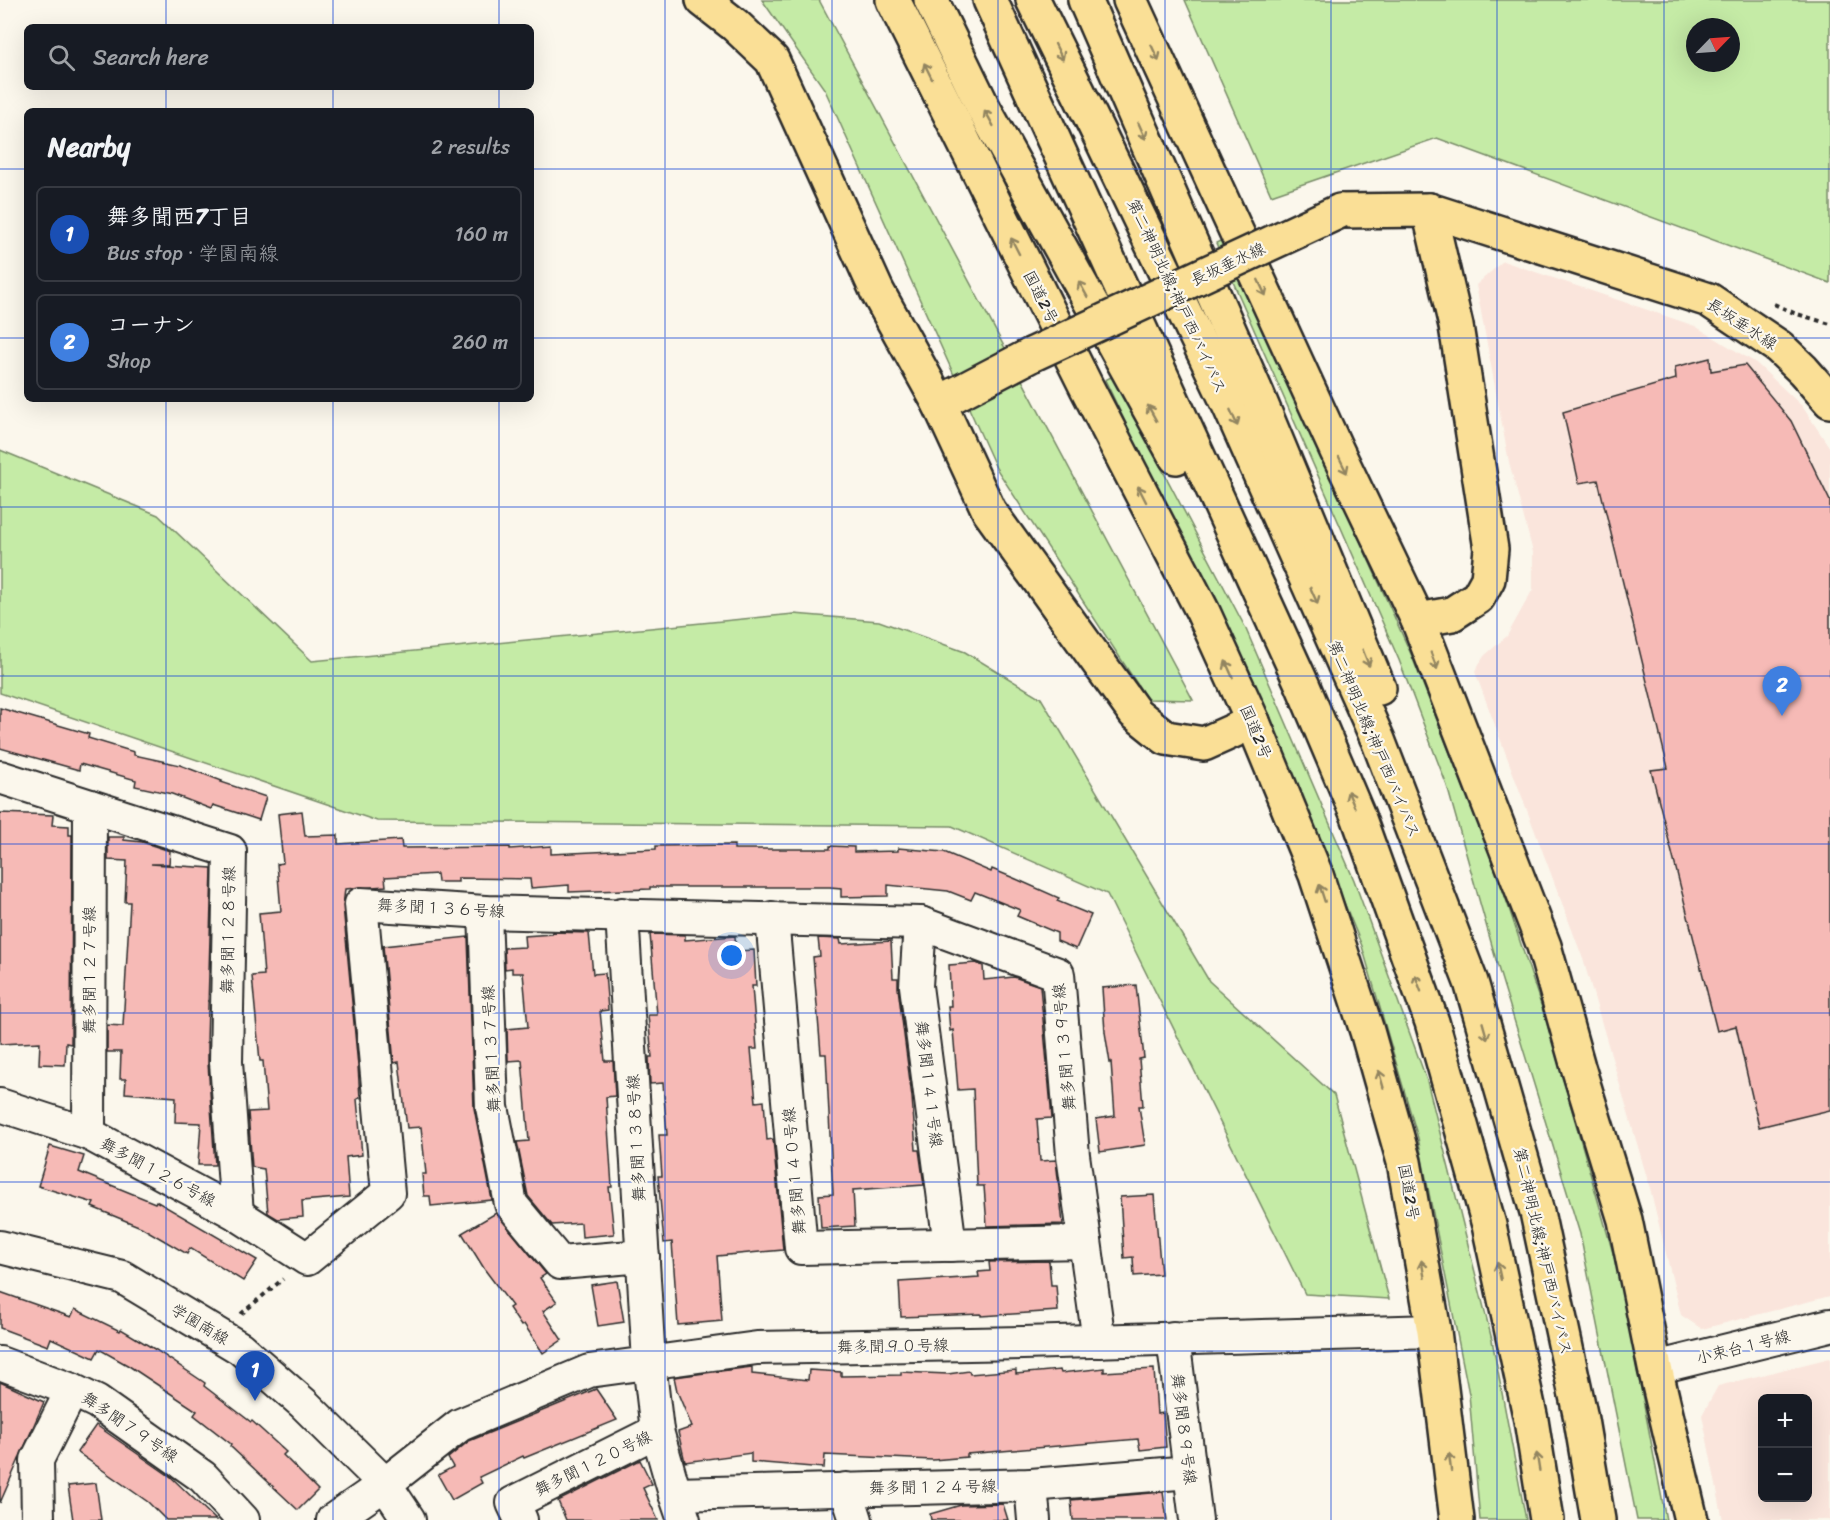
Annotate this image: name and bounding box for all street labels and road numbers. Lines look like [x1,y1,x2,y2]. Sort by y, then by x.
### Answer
street label: 第二神明北線;神戸西バイパス [1119,194,1235,398]
street label: 長坂垂水線 [1186,234,1270,294]
street label: 国道2号 [1015,265,1067,329]
street label: 長坂垂水線 [1701,290,1783,358]
street label: 第二神明北線;神戸西バイパス [1319,636,1429,842]
street label: 国道2号 [1231,700,1281,764]
street label: 舞多聞１２８号線 [212,866,244,994]
street label: 舞多聞１３６号線 [376,890,506,926]
street label: 舞多聞１２７号線 [75,906,104,1034]
street label: 舞多聞１３９号線 [1044,982,1084,1112]
street label: 舞多聞１３７号線 [473,984,509,1114]
street label: 舞多聞１４１号線 [907,1019,951,1149]
street label: 舞多聞１３８号線 [618,1073,654,1203]
street label: 舞多聞１４０号線 [774,1106,814,1236]
street label: 舞多聞１２６号線 [95,1129,221,1215]
street label: 第二神明北線;神戸西バイパス [1505,1144,1581,1358]
street label: 国道2号 [1390,1161,1428,1223]
street label: 学園南線 [165,1295,235,1353]
street label: 小束台１号線 [1693,1321,1793,1373]
street label: 舞多聞９０号線 [837,1331,949,1361]
street label: 舞多聞８９号線 [1163,1372,1205,1486]
street label: 舞多聞７９号線 [75,1384,185,1470]
street label: 舞多聞１２０号線 [529,1422,657,1504]
street label: 舞多聞１２４号線 [869,1471,997,1503]

